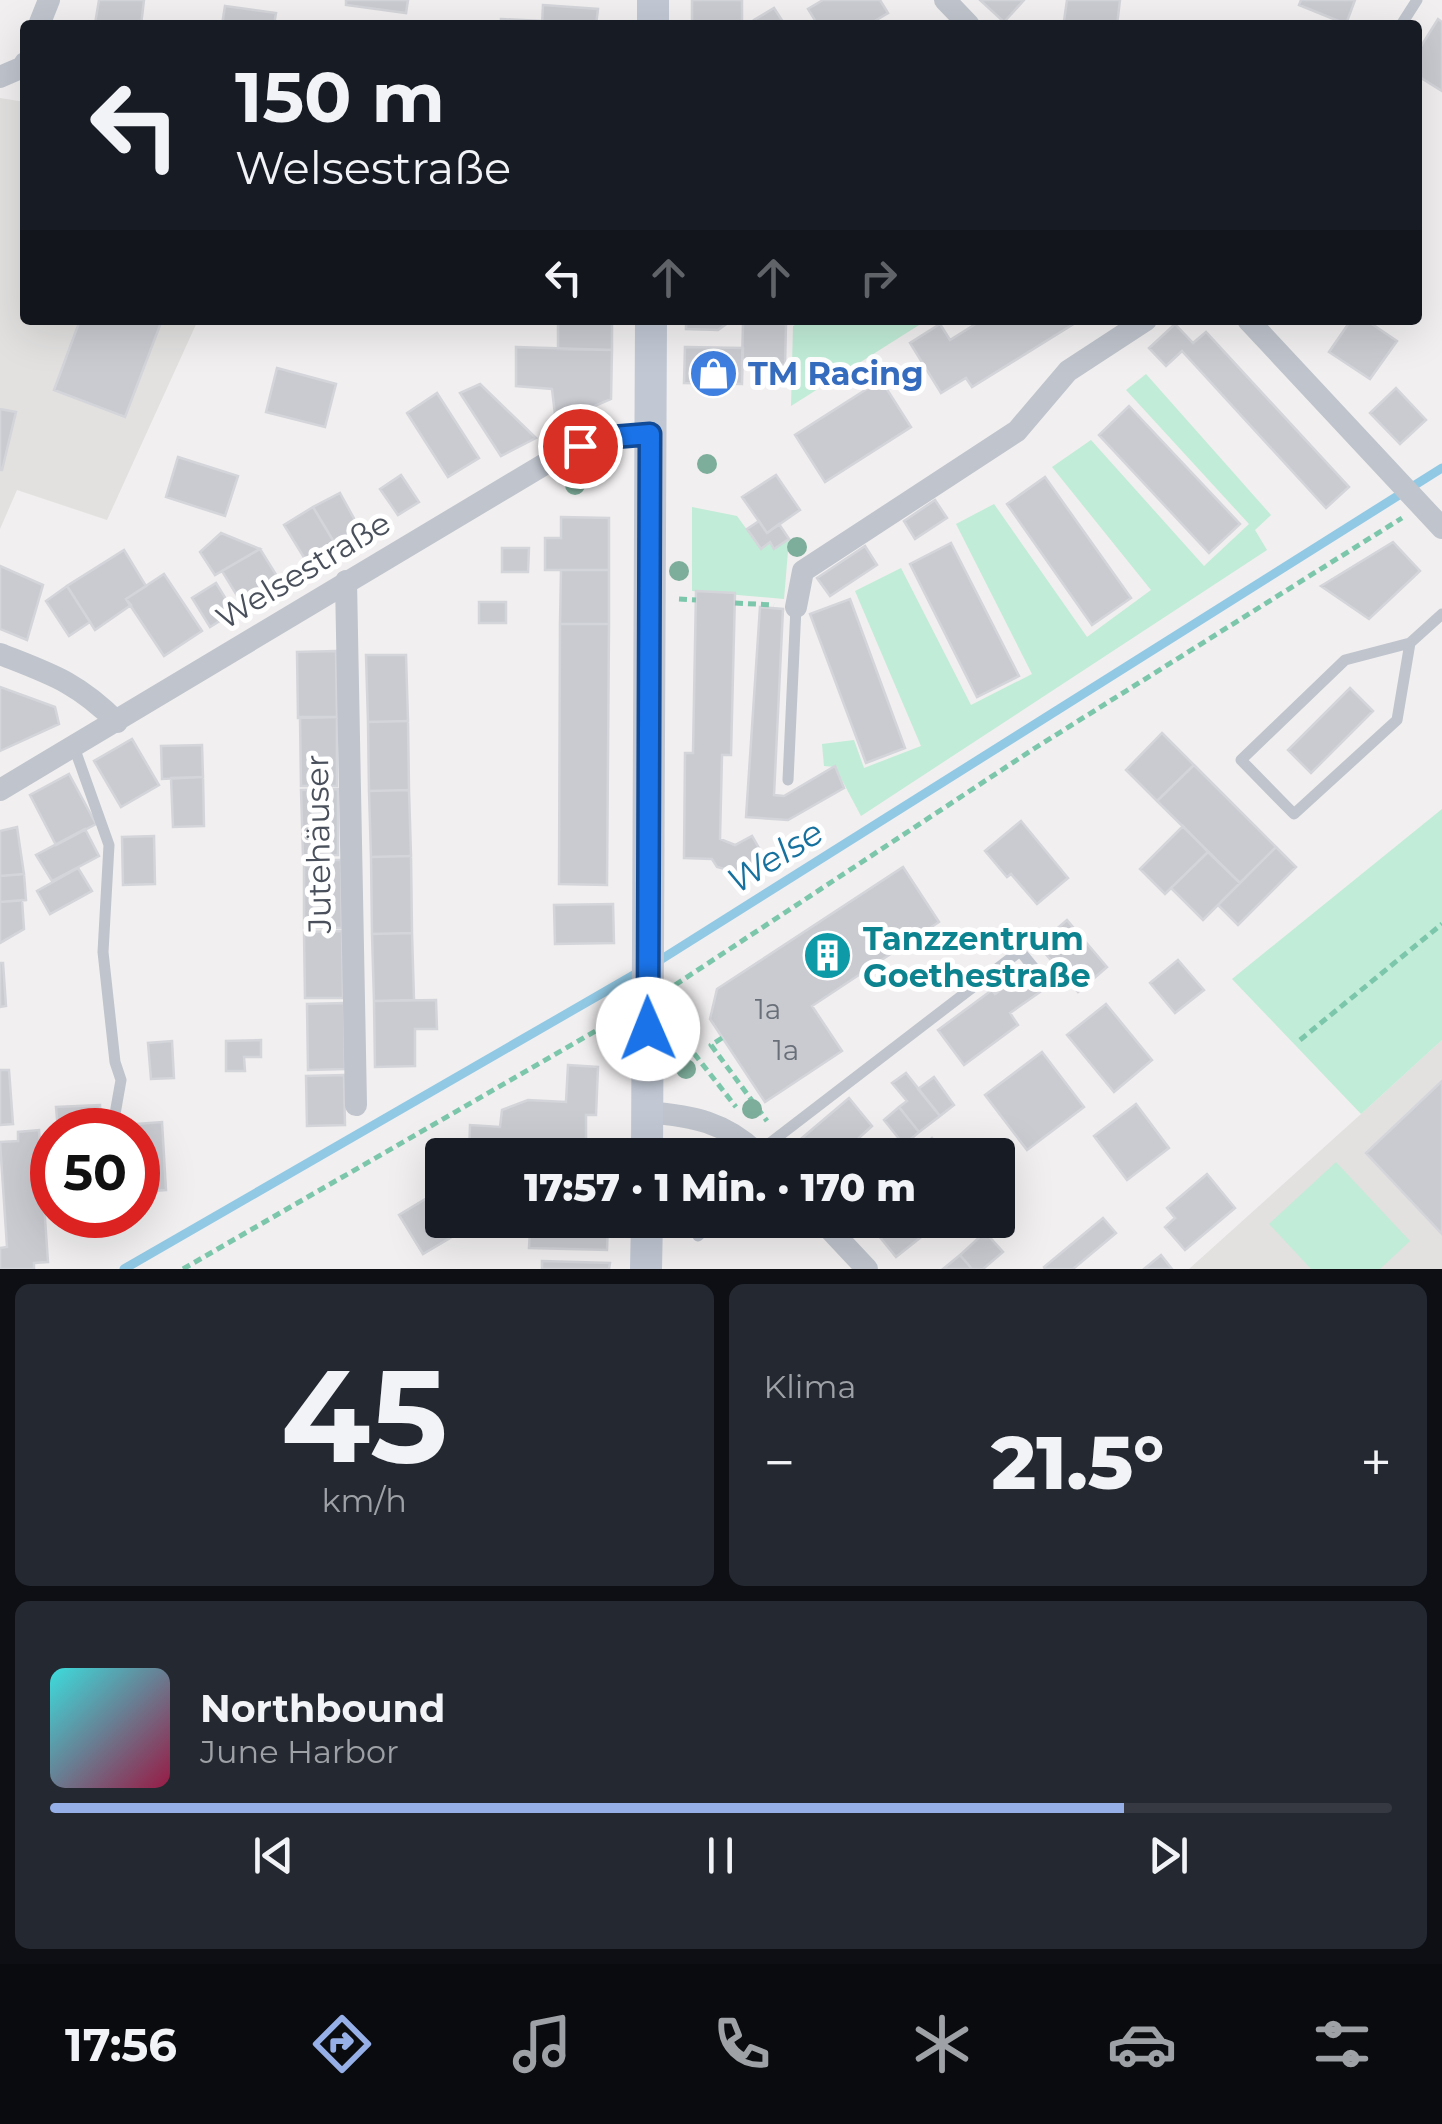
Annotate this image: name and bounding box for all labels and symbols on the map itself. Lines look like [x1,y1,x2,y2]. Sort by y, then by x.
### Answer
shop icon: TM Racing [687,347,739,399]
place label: TM Racing [748,354,924,393]
pin [538,404,623,489]
street label: Welsestraße [209,503,397,637]
street label: Jutehäuser [297,754,339,935]
water label: Welse [719,810,831,902]
place label: Tanzzentrum Goethestraße [863,919,1091,995]
building icon: Tanzzentrum Goethestraße [802,930,854,982]
position arrow [596,977,700,1081]
house number: 1a [755,992,781,1026]
house number: 1a [773,1033,799,1067]
speed limit sign: 50 [30,1108,160,1238]

